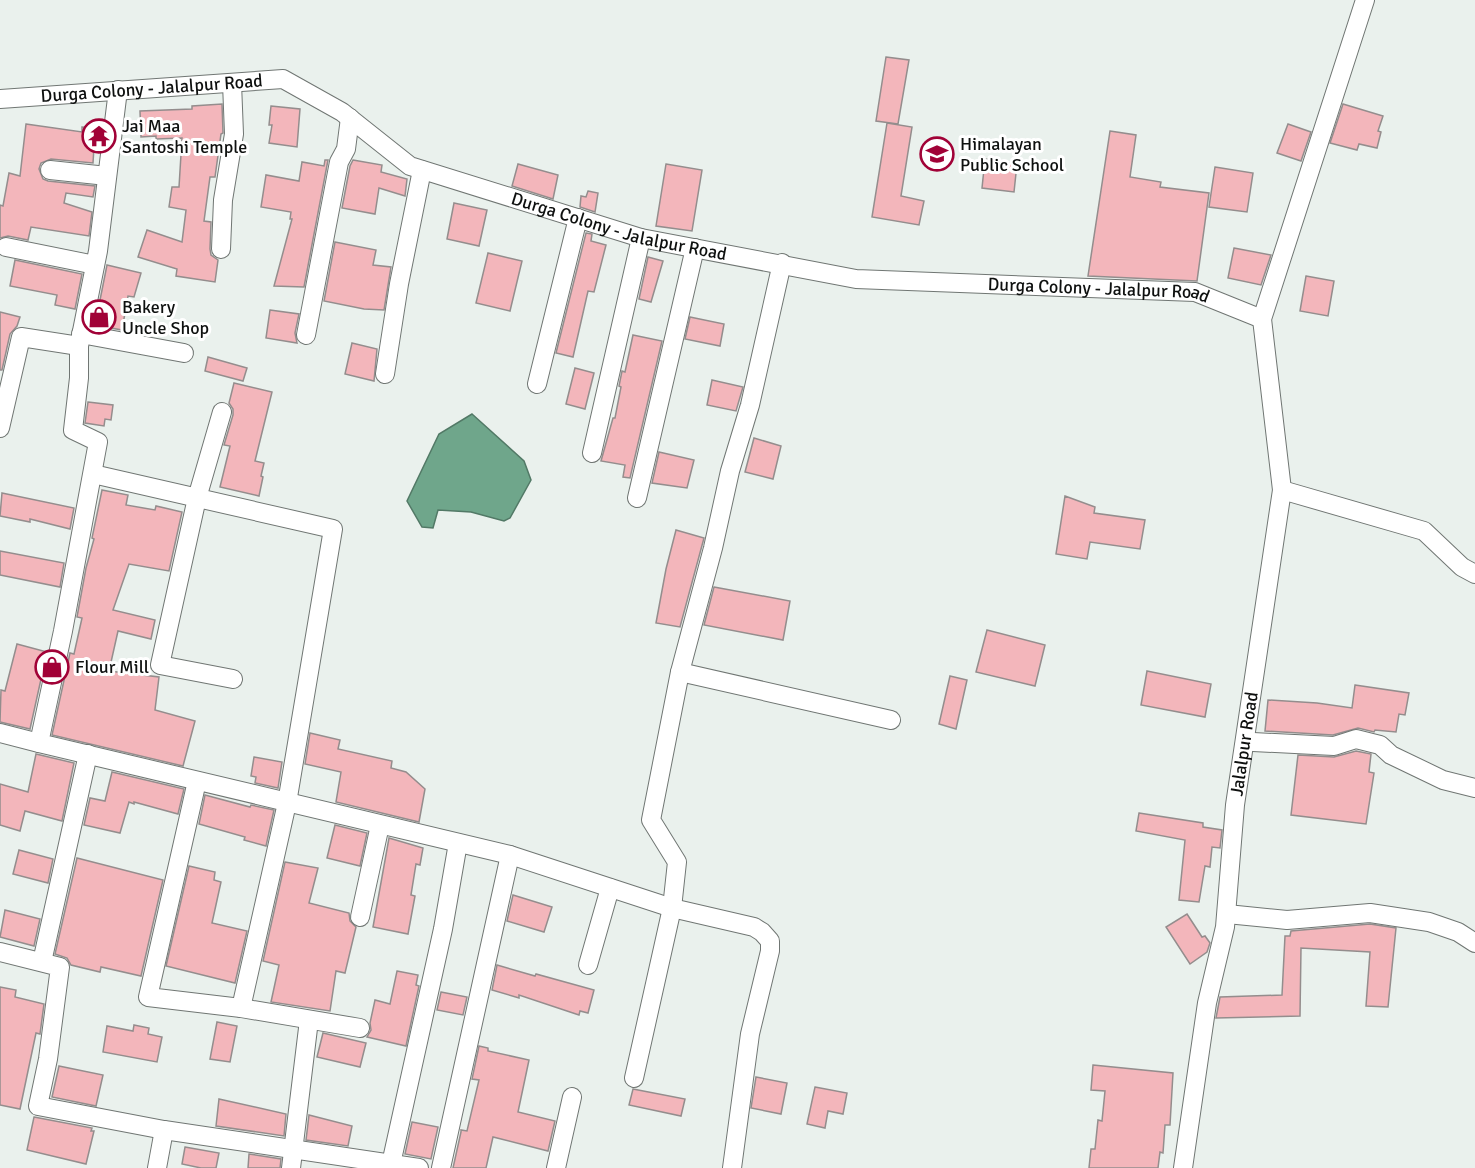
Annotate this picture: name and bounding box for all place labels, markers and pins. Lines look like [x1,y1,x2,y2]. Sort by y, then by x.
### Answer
place label: Jai Maa Santoshi Temple [122,115,247,158]
temple icon: Jai Maa Santoshi Temple [81,118,117,154]
place label: Himalayan Public School [960,133,1064,176]
school or university icon: Himalayan Public School [919,136,955,172]
place label: Bakery Uncle Shop [122,296,209,339]
shop icon: Bakery Uncle Shop [81,299,117,335]
shop icon: Flour Mill [34,649,70,685]
place label: Flour Mill [75,656,149,678]

